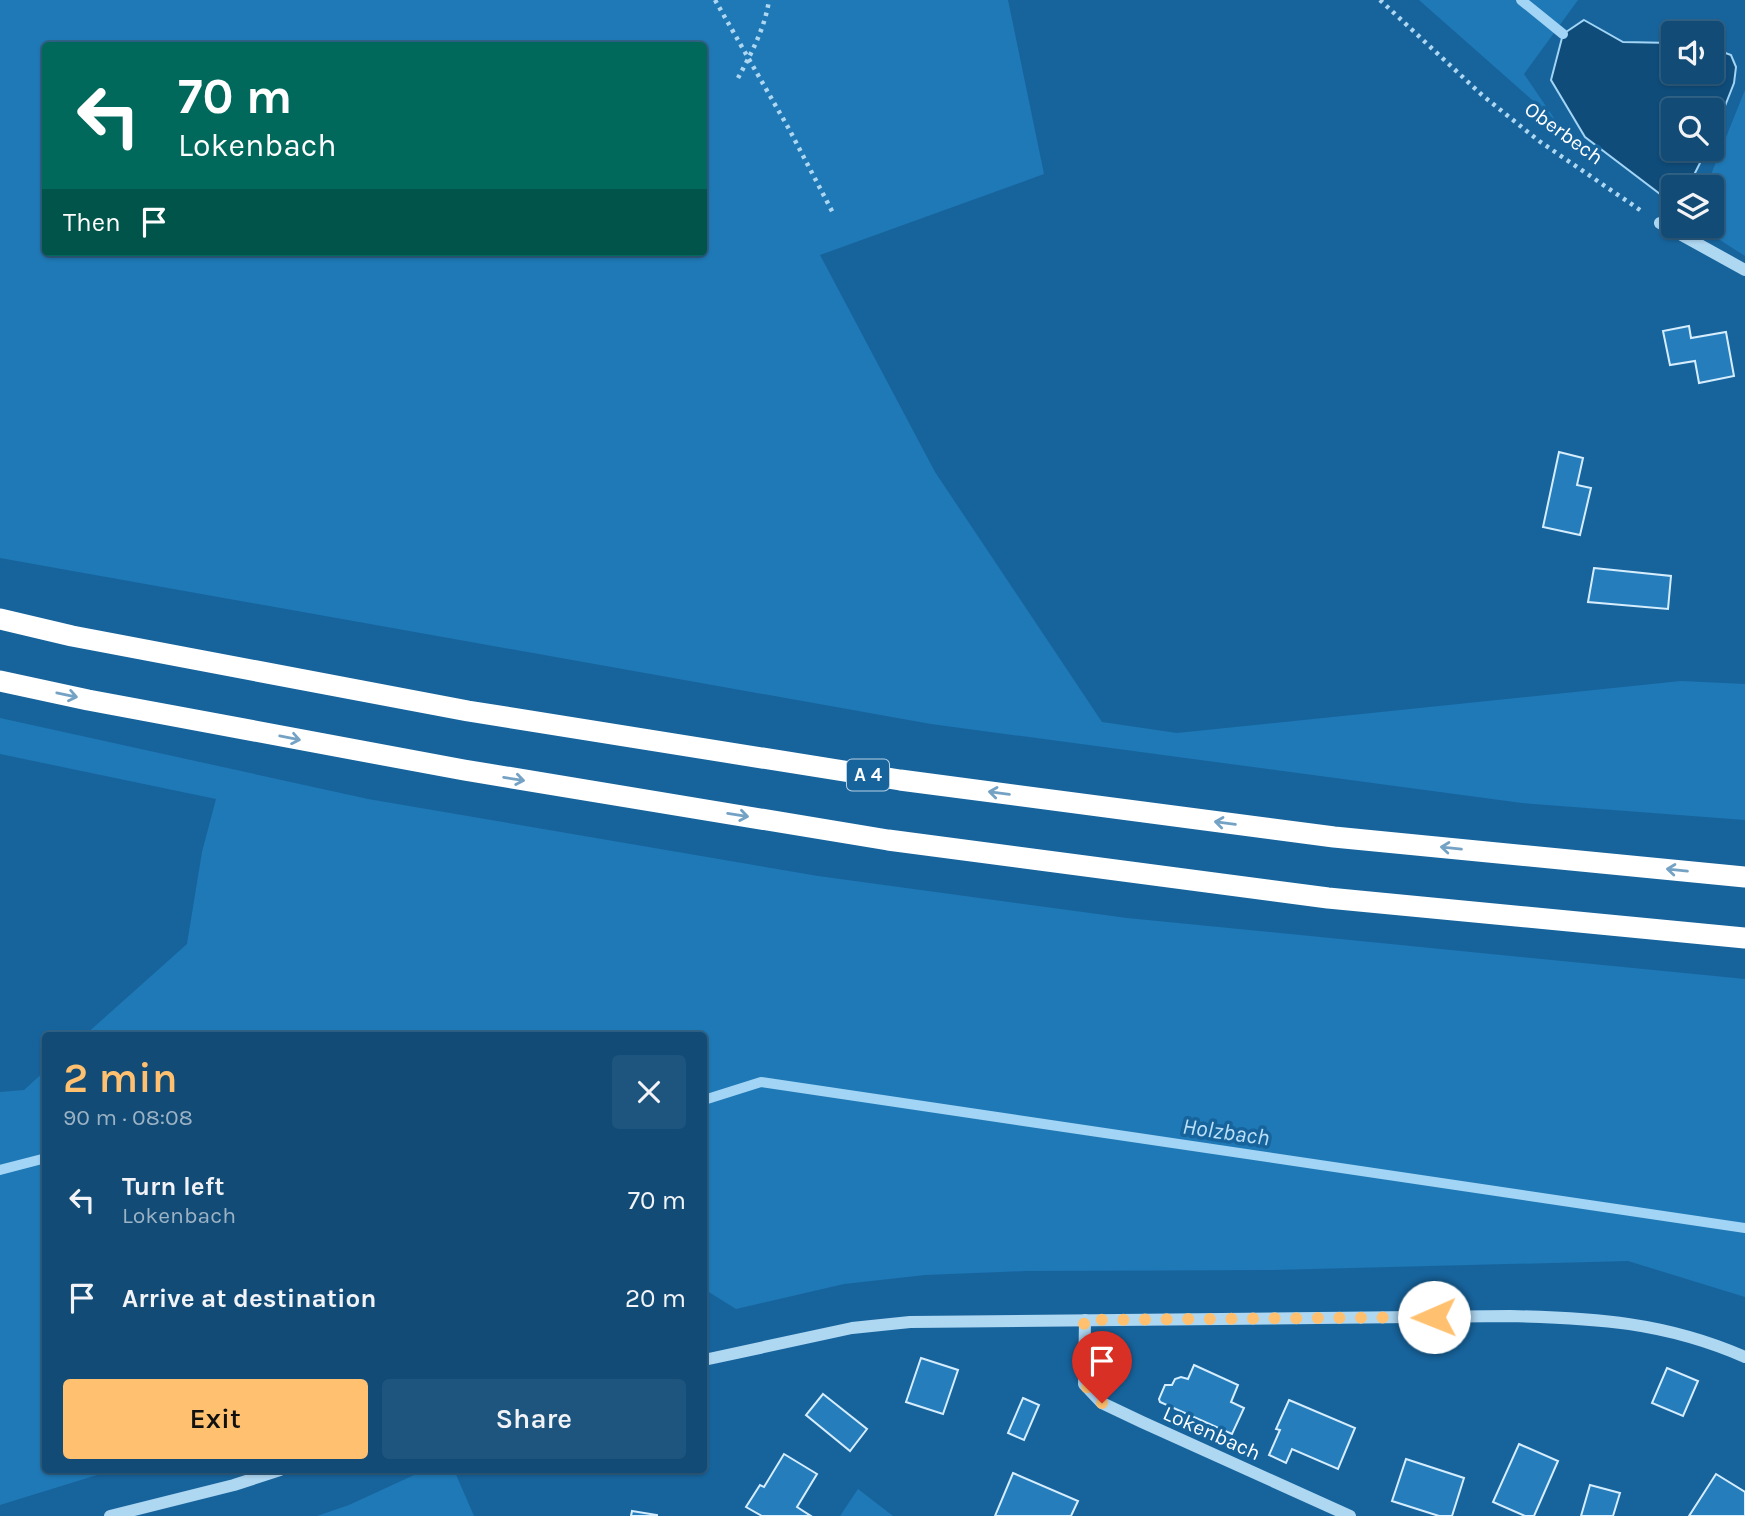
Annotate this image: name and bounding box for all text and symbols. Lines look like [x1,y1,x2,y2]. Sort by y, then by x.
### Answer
map controls [1661,21,1724,238]
button: sound [1661,21,1724,84]
text: 70 m [178,68,292,125]
icon: left [63,70,154,161]
street label: Oberbech [1520,97,1608,169]
button: search [1661,98,1724,161]
text: Lokenbach [178,127,337,164]
button: layers [1661,175,1724,238]
icon: arrive [135,203,173,241]
text: Then [63,207,121,238]
one-way arrow [55,689,78,703]
one-way arrow [278,732,301,745]
road number: A 4 [847,760,889,790]
one-way arrow [502,773,525,786]
one-way arrow [988,787,1011,800]
one-way arrow [727,809,749,822]
one-way arrow [1214,816,1236,829]
one-way arrow [1440,841,1462,854]
one-way arrow [1666,863,1689,876]
text: 2 min [63,1053,178,1103]
button: close [612,1055,686,1129]
text: 90 m · 08:08 [63,1104,193,1131]
water label: Holzbach [1181,1113,1271,1151]
text: Turn left [122,1171,224,1202]
icon: left [63,1181,101,1219]
text: 70 m [628,1185,686,1216]
text: Lokenbach [122,1202,236,1229]
icon: arrive [63,1279,101,1317]
position arrow [1397,1280,1471,1354]
text: Arrive at destination [122,1283,376,1314]
text: 20 m [625,1283,686,1314]
pin [1072,1331,1132,1403]
icon: arrive [1083,1342,1121,1380]
button: Exit [63,1379,368,1459]
button: Share [382,1379,686,1459]
street label: Lokenbach [1160,1401,1264,1465]

